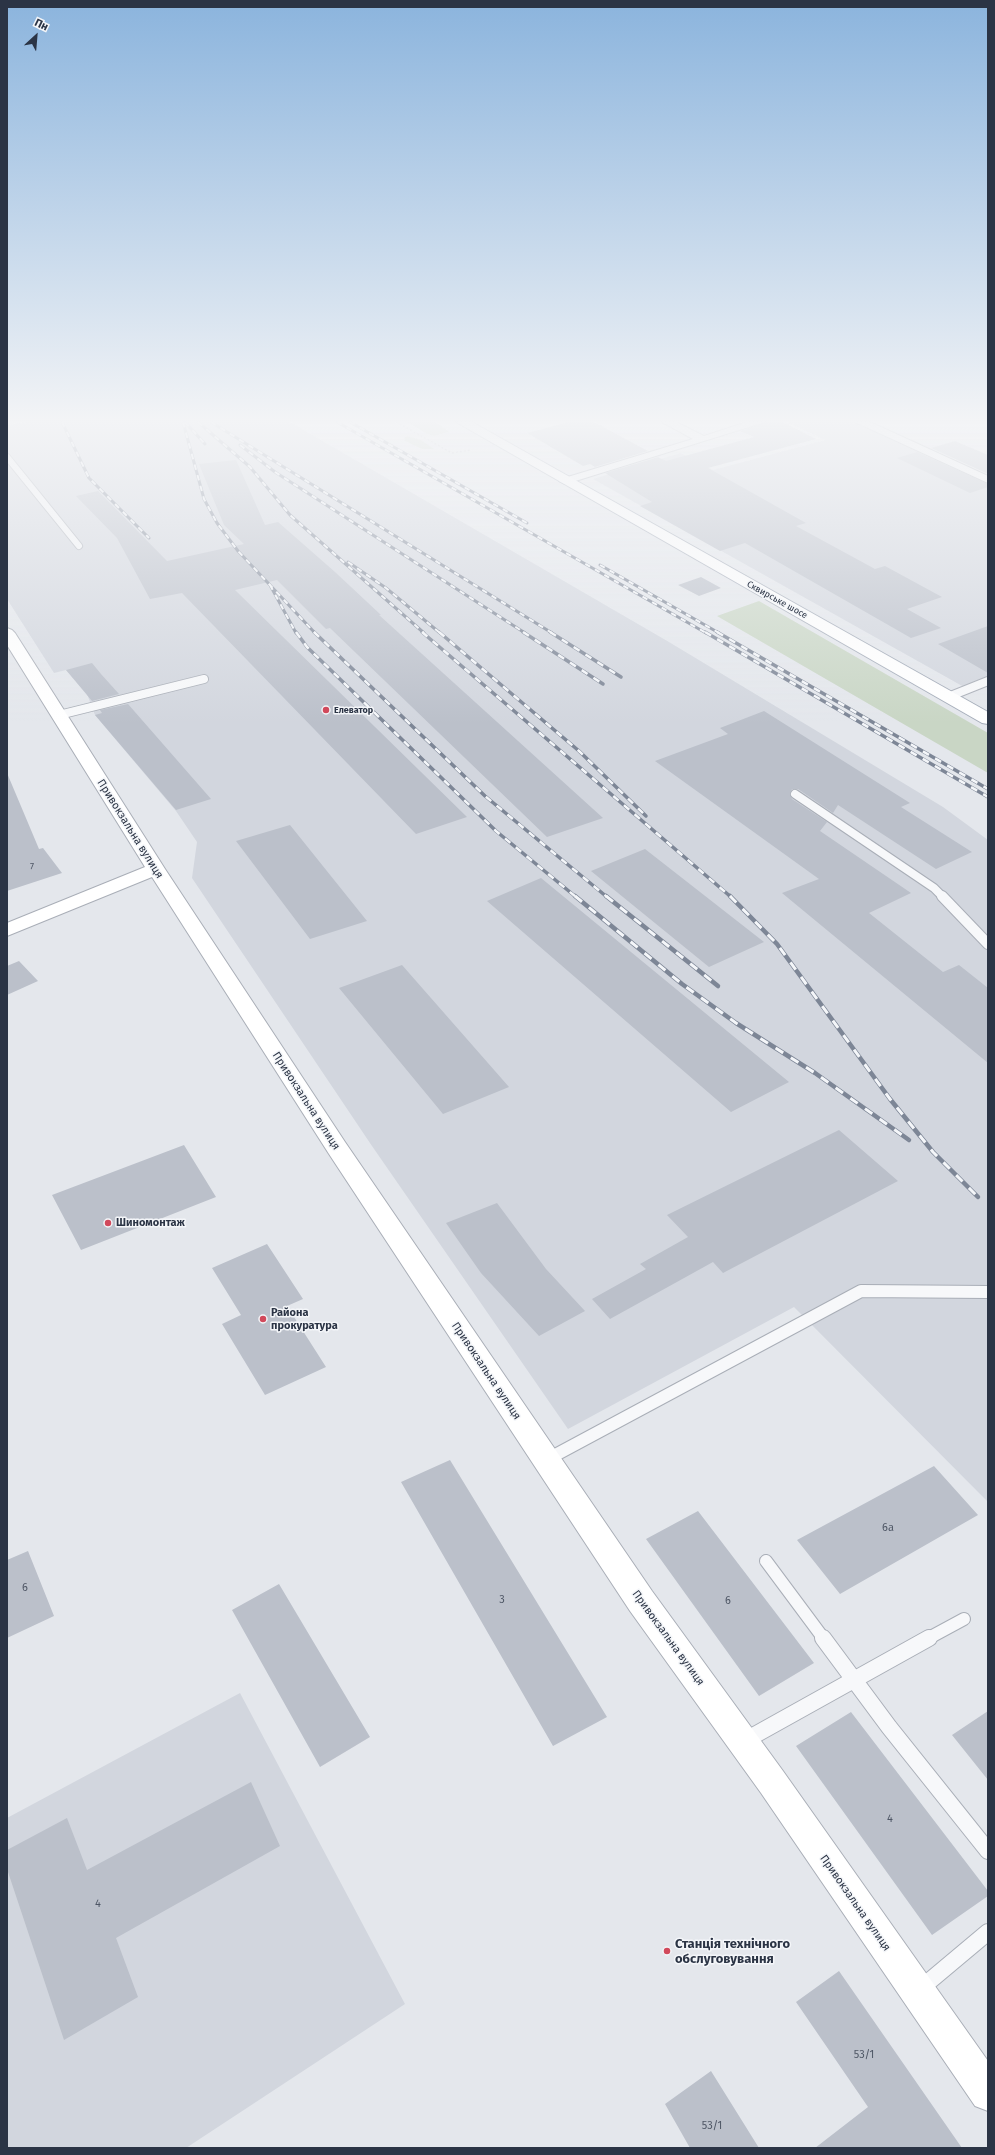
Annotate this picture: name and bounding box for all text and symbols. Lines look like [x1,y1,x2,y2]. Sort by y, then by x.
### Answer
north arrow [16,16,56,56]
text: Пн [32,16,51,34]
street label: Сквирське шосе [745,579,809,621]
marker: Елеватор [321,705,331,715]
place label: Елеватор [334,705,373,715]
street label: Привокзальна вулиця [94,777,166,881]
house number: 7 [30,861,34,871]
street label: Привокзальна вулиця [269,1049,343,1153]
place label: Шиномонтаж [116,1216,185,1230]
marker: Шиномонтаж [103,1218,113,1228]
place label: Района прокуратура [271,1306,338,1332]
marker: Района прокуратура [258,1314,268,1324]
street label: Привокзальна вулиця [449,1320,523,1422]
house number: 6а [882,1521,894,1535]
house number: 6 [22,1581,28,1595]
street label: Привокзальна вулиця [629,1588,707,1688]
house number: 3 [499,1593,505,1607]
house number: 6 [725,1594,731,1608]
house number: 4 [887,1812,893,1826]
street label: Привокзальна вулиця [817,1852,893,1954]
house number: 4 [95,1897,101,1911]
place label: Станція технічного обслуговування [675,1936,790,1967]
marker: Станція технічного обслуговування [662,1946,672,1956]
house number: 53/1 [854,2048,874,2062]
house number: 53/1 [702,2119,722,2133]

